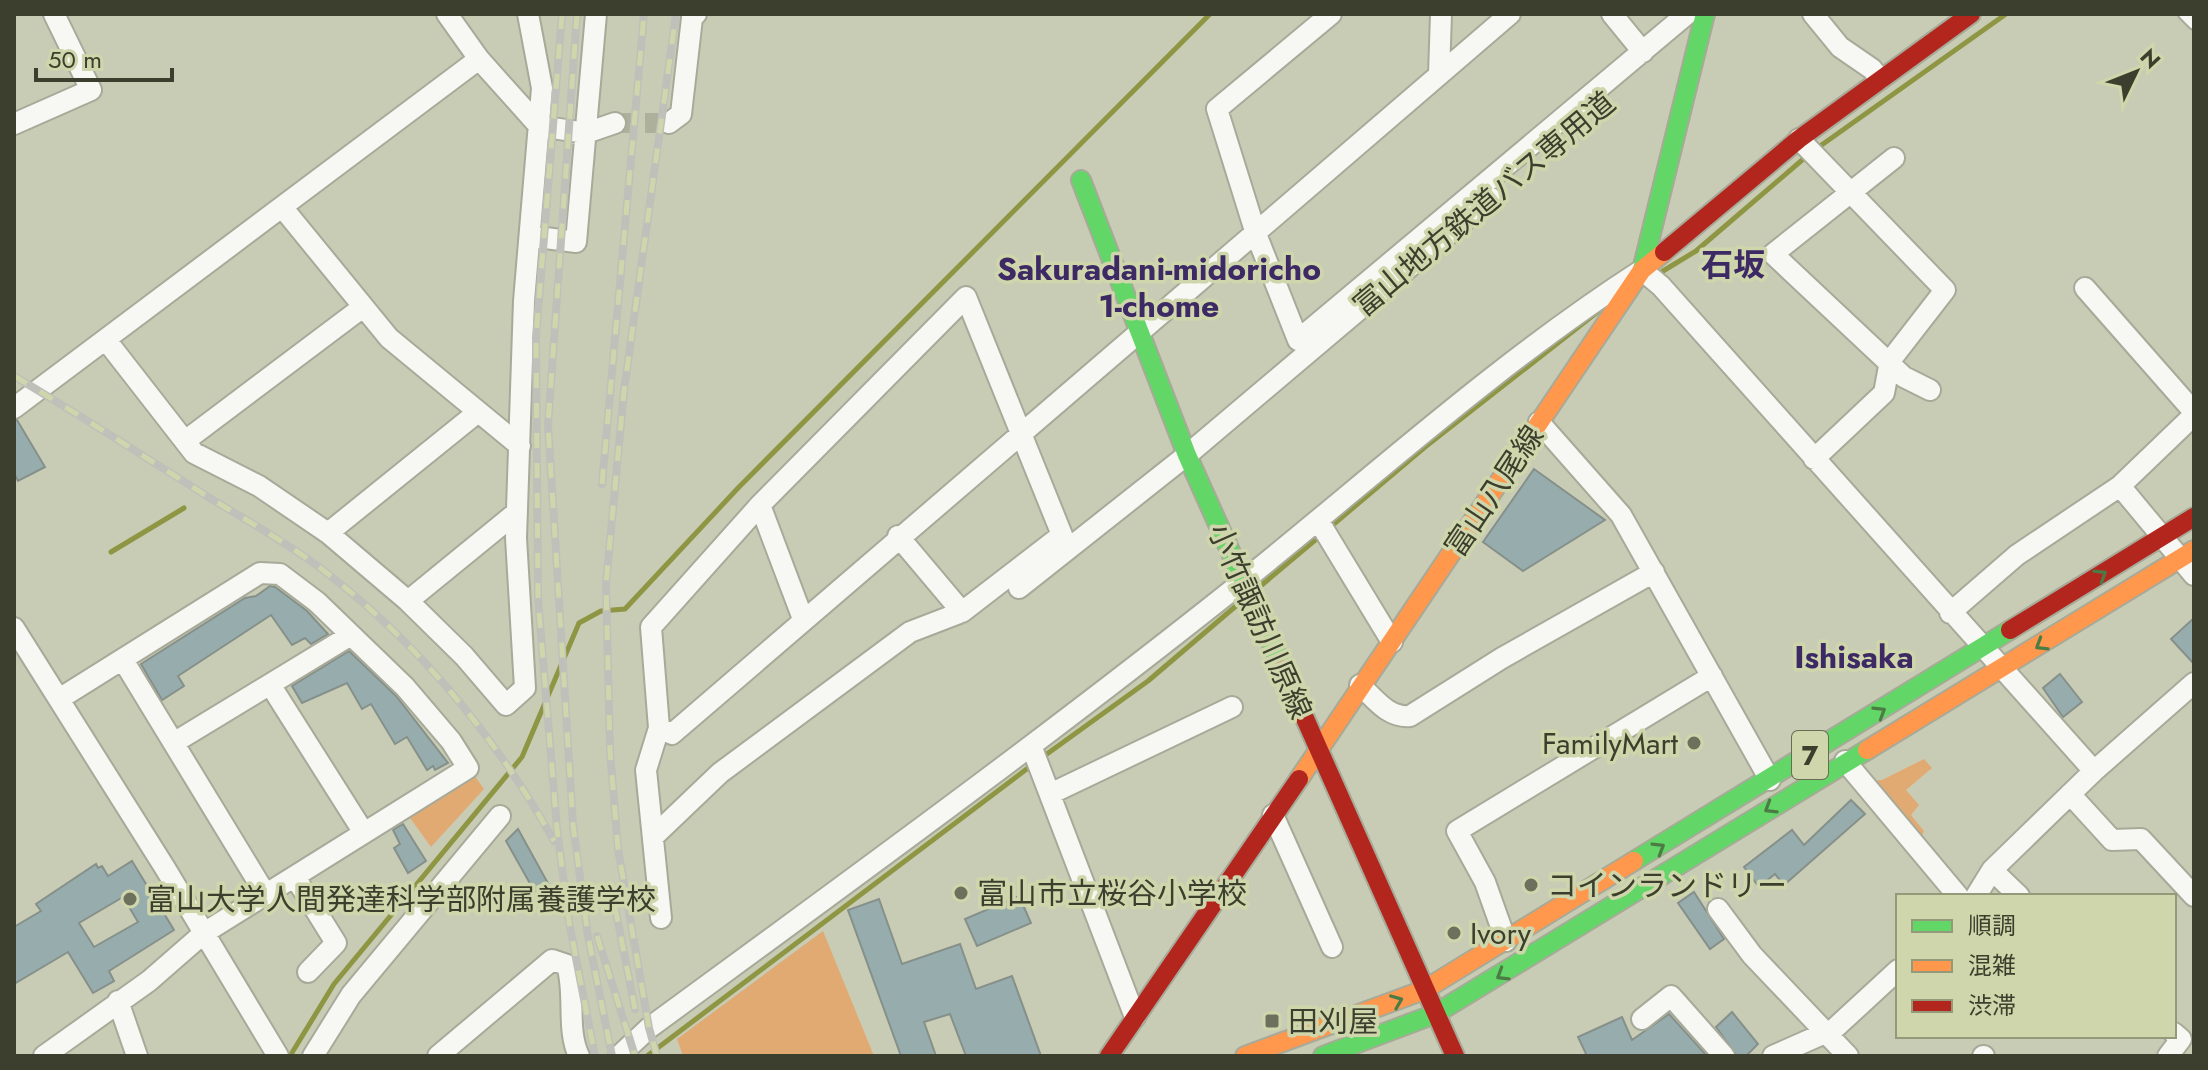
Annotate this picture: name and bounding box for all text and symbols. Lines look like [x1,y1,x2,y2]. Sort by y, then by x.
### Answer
scale bar [36,32,172,82]
north arrow [2096,32,2176,112]
text: N [2133,41,2168,76]
text: 50 m [48,42,102,77]
street label: 富山地方鉄道バス専用道 [1344,81,1624,327]
district label: 石坂 [1701,242,1765,288]
district label: Sakuradani-midoricho 1-chome [997,246,1321,329]
street label: 富山八尾線 [1434,417,1554,565]
street label: 小竹諏訪川原線 [1198,516,1322,726]
one-way arrow [2092,569,2107,584]
district label: Ishisaka [1794,634,1914,680]
one-way arrow [2035,635,2050,650]
one-way arrow [1871,706,1886,721]
place label: FamilyMart [1542,722,1679,765]
road number: 7 [1792,731,1828,779]
marker: FamilyMart [1685,734,1703,752]
one-way arrow [1764,798,1779,813]
one-way arrow [1650,842,1665,857]
place label: コインランドリー [1547,864,1787,907]
place label: 富山市立桜谷小学校 [977,872,1247,915]
marker: コインランドリー [1522,876,1540,894]
place label: 富山大学人間発達科学部附属養護学校 [146,878,656,921]
marker: 富山市立桜谷小学校 [952,884,970,902]
marker: 富山大学人間発達科学部附属養護学校 [121,890,139,908]
legend [1896,894,2176,1038]
text: 順調 [1968,908,2016,943]
place label: Ivory [1470,912,1532,955]
marker: Ivory [1445,924,1463,942]
text: 混雑 [1968,948,2016,983]
one-way arrow [1496,965,1511,980]
text: 渋滞 [1968,988,2016,1023]
one-way arrow [1389,994,1403,1010]
place label: 田刈屋 [1288,1000,1378,1043]
marker: 田刈屋 [1263,1012,1281,1030]

